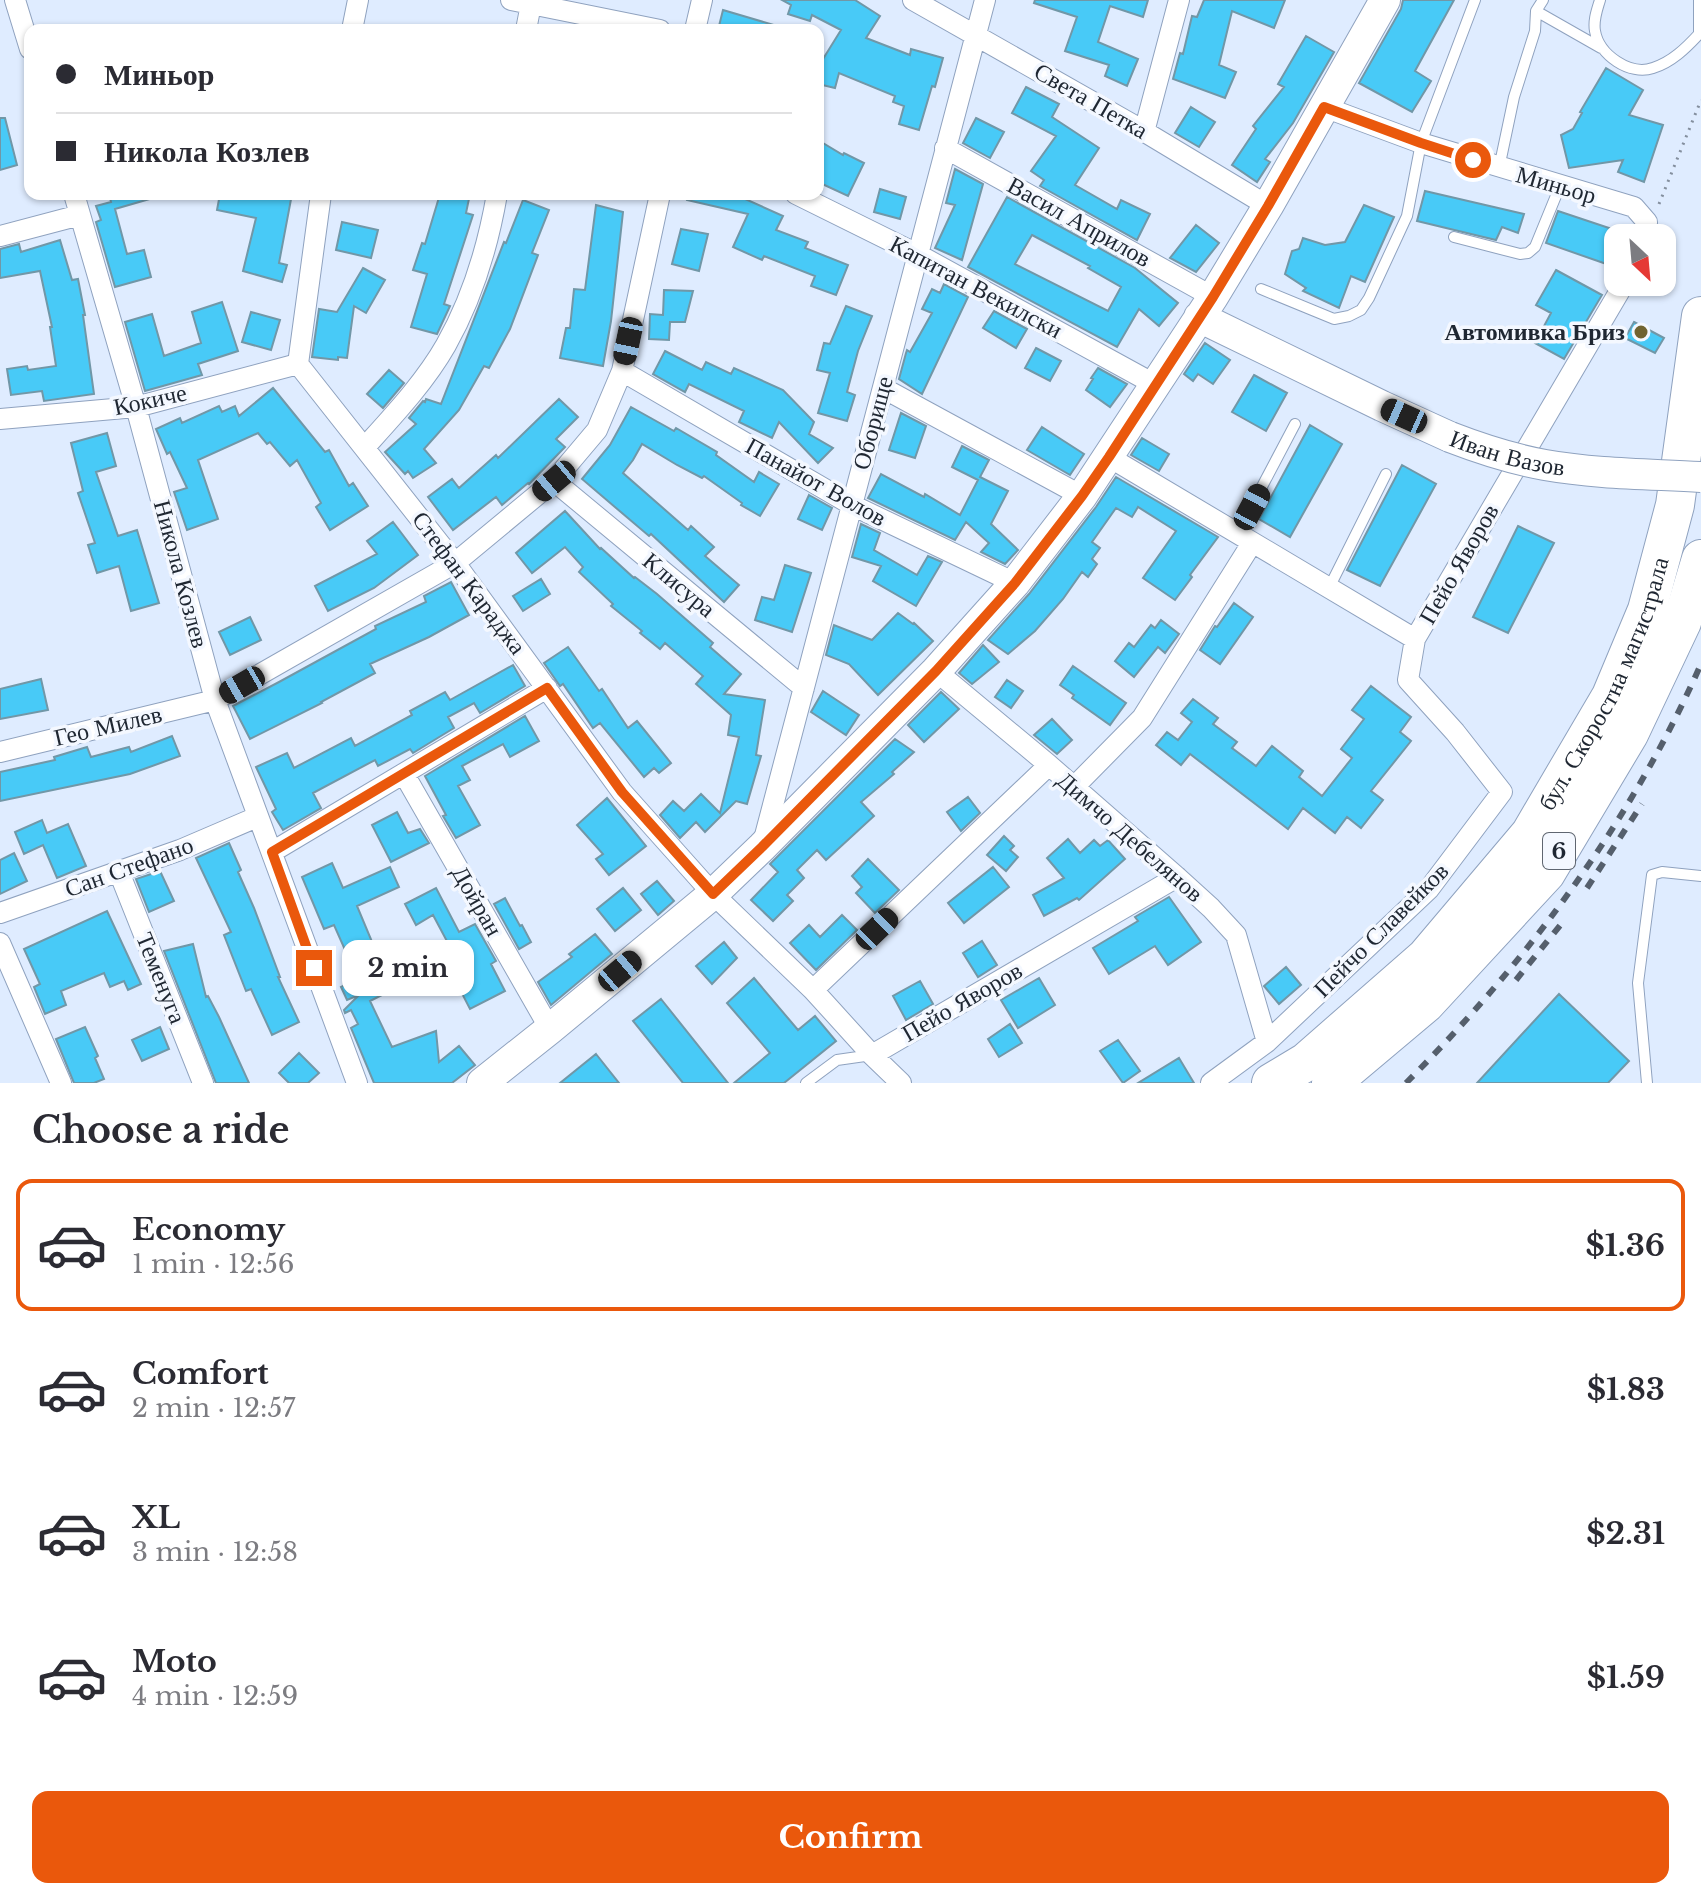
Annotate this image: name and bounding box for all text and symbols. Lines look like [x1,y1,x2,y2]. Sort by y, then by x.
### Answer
text: Миньор [104,56,214,93]
street label: Света Петка [1029,56,1154,145]
text: Никола Козлев [104,133,310,170]
route start [1455,142,1491,178]
street label: Миньор [1513,159,1600,210]
street label: Васил Априлов [1003,170,1156,273]
north arrow [1604,224,1676,296]
map controls [1604,224,1676,296]
street label: Капитан Векилски [885,229,1068,344]
car [611,315,645,367]
place label: Автомивка Бриз [1445,317,1625,346]
marker: Автомивка Бриз [1632,323,1650,341]
street label: Оборище [846,373,899,473]
street label: Кокиче [111,378,189,421]
car [1377,395,1431,437]
street label: Иван Вазов [1446,423,1567,482]
street label: Панайот Волов [741,431,892,532]
car [528,456,580,506]
car [1230,480,1274,534]
street label: Никола Козлев [148,497,215,651]
street label: Пейо Яворов [1412,498,1505,629]
street label: Стефан Караджа [406,505,533,660]
street label: Клисура [637,546,722,624]
street label: бул. Скоростна магистрала [1532,553,1675,815]
car [215,663,269,707]
street label: Гео Милев [51,699,165,752]
street label: Димчо Дебелянов [1051,765,1209,908]
street label: Сан Стефано [61,830,197,903]
road number: 6 [1543,833,1575,869]
street label: Пейчо Славейков [1307,856,1454,1003]
street label: Дойран [446,860,509,941]
car [851,904,903,954]
street label: Теменуга [130,928,193,1028]
callout: 2 min [342,940,474,996]
car [594,946,646,996]
route end [296,950,332,986]
text: 2 min [368,952,448,984]
street label: Пейо Яворов [896,955,1027,1048]
text: Choose a ride [32,1108,289,1153]
icon: car [36,1209,108,1281]
text: Economy [132,1211,285,1248]
text: $1.36 [1585,1227,1665,1264]
text: 1 min · 12:56 [132,1248,295,1280]
icon: car [36,1353,108,1425]
text: Comfort [132,1355,269,1392]
text: $1.83 [1587,1371,1665,1408]
text: 2 min · 12:57 [132,1392,295,1424]
icon: car [36,1497,108,1569]
text: XL [132,1499,180,1536]
text: $2.31 [1586,1515,1665,1552]
text: 3 min · 12:58 [132,1536,298,1568]
icon: car [36,1641,108,1713]
text: Moto [132,1643,217,1680]
text: $1.59 [1587,1659,1665,1696]
text: 4 min · 12:59 [132,1680,298,1712]
button: Confirm [32,1791,1669,1883]

